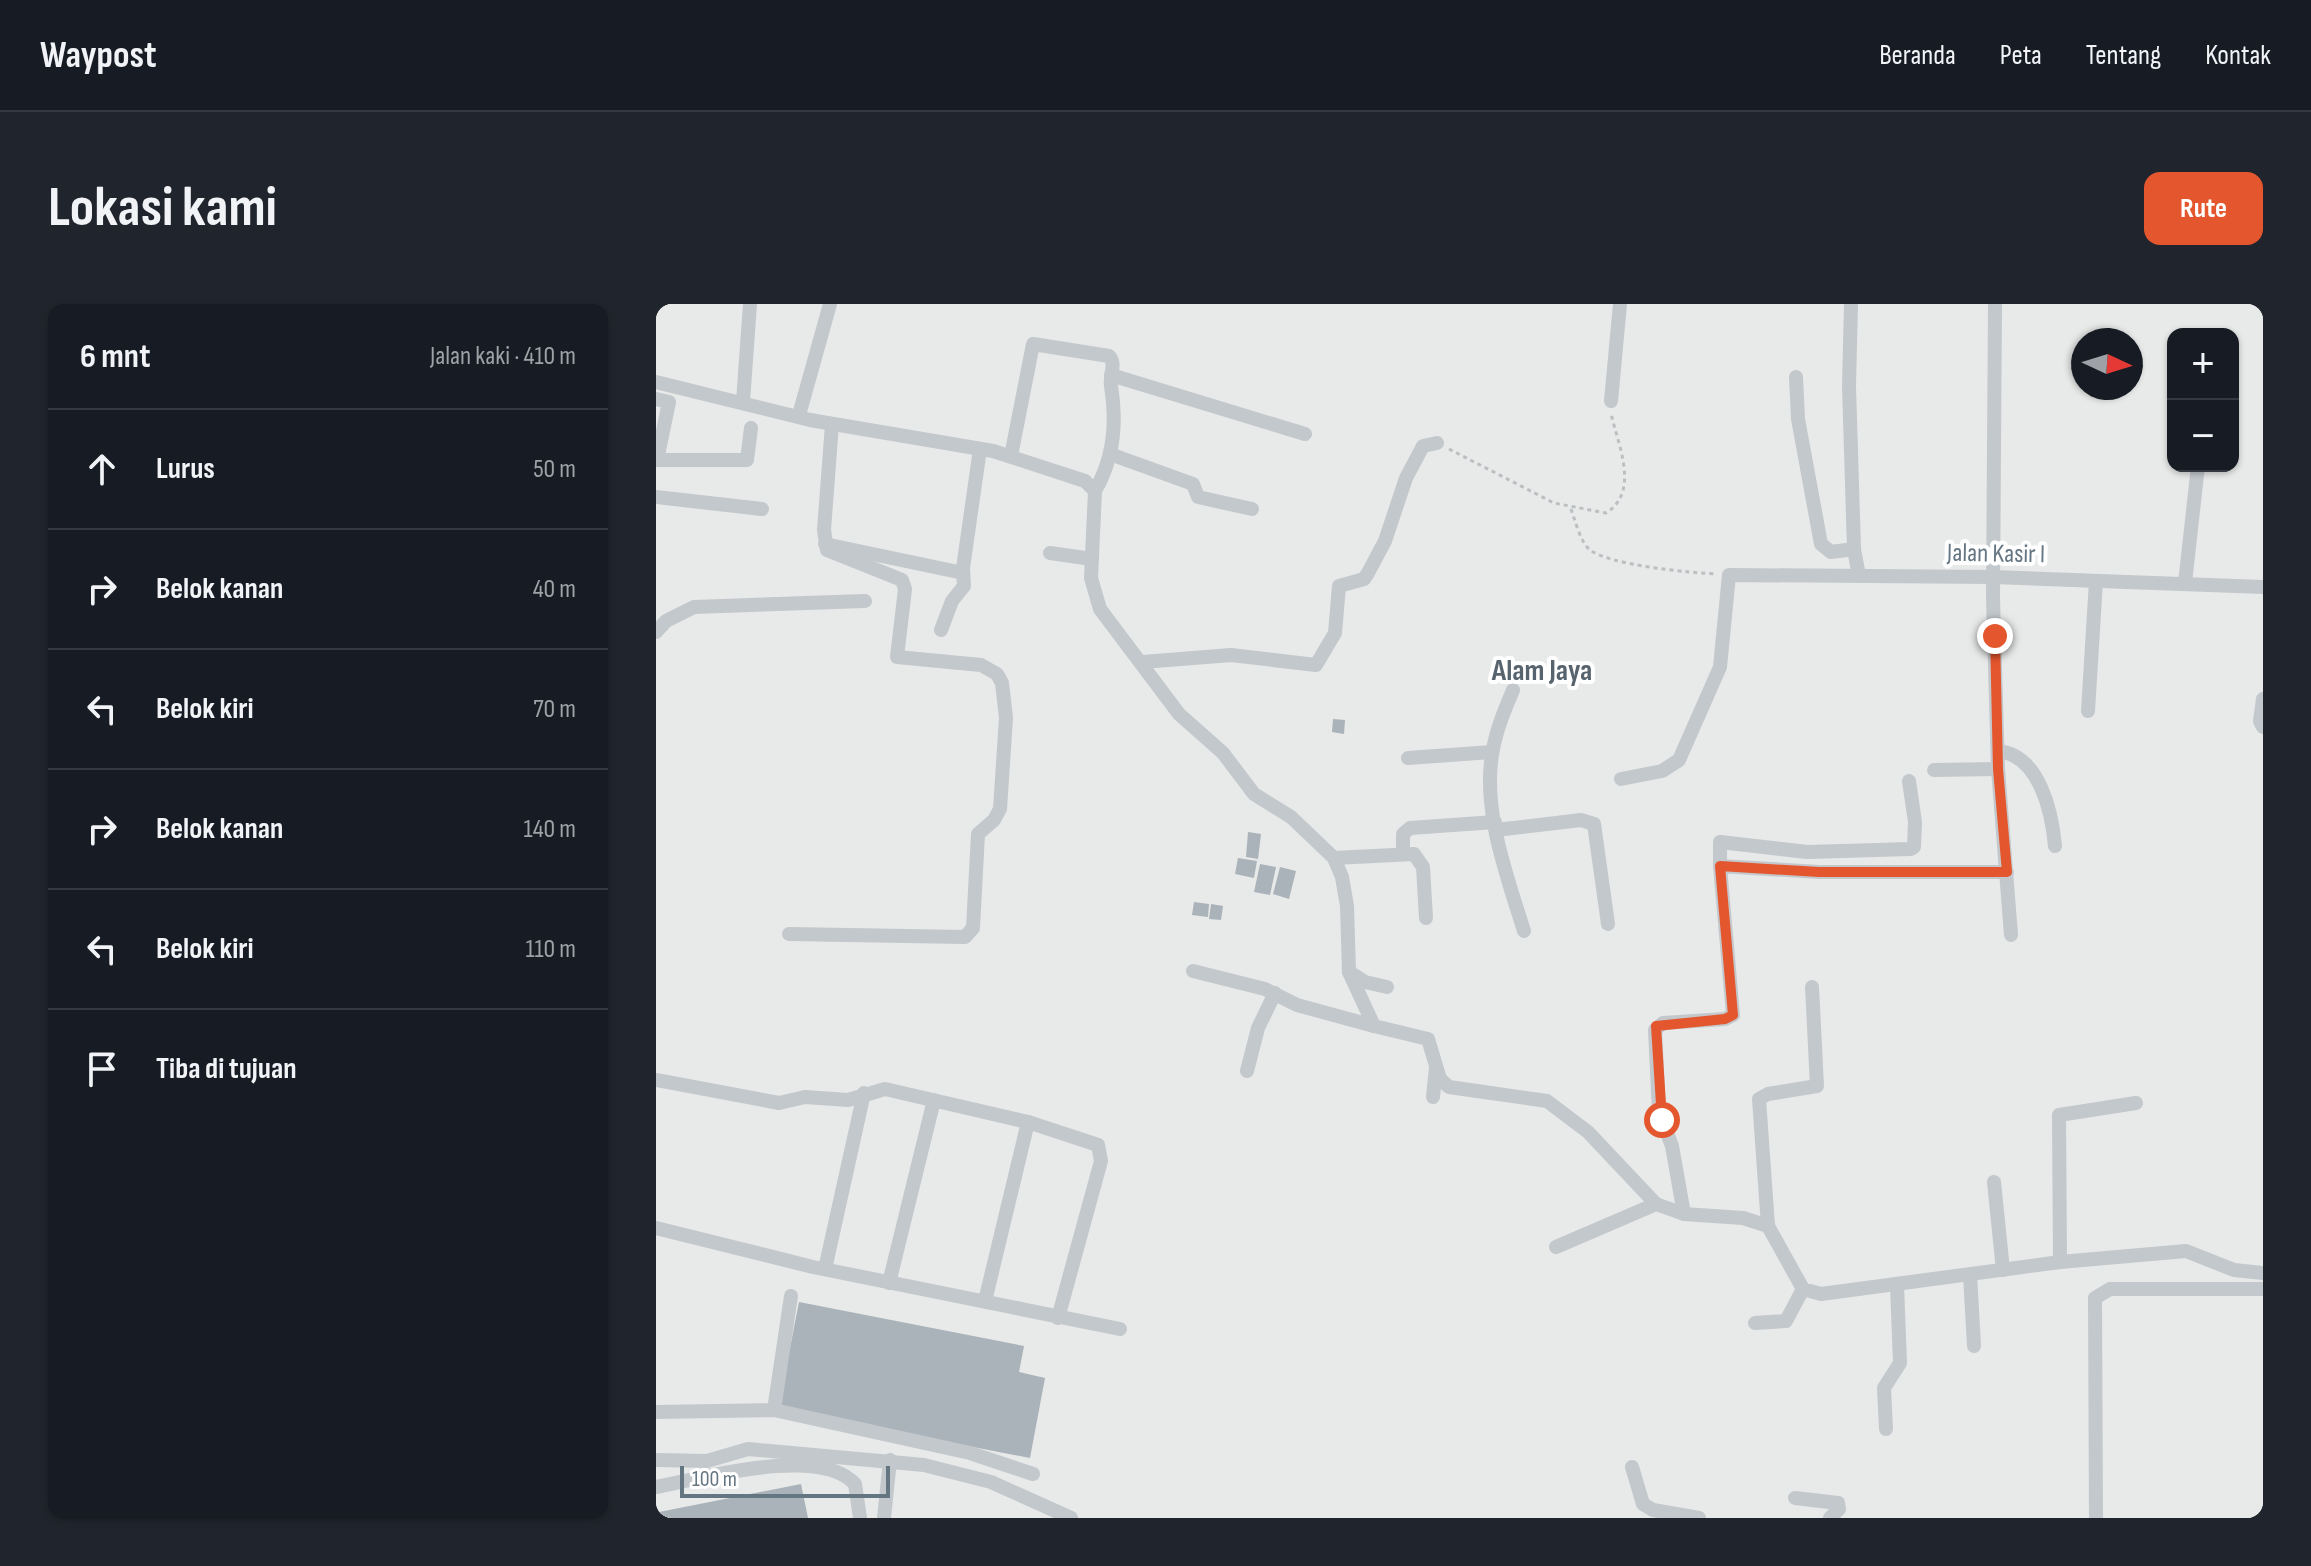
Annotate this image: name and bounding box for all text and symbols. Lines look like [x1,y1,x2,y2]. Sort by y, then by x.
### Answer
text: Waypost [40,33,157,78]
text: Beranda [1879,39,1956,72]
text: Peta [2000,39,2042,72]
text: Tentang [2086,39,2161,72]
text: Kontak [2205,39,2271,72]
button: Rute [2144,172,2263,245]
text: Lokasi kami [48,175,277,242]
north arrow [2071,328,2143,400]
map controls [2167,328,2239,472]
button: + [2167,328,2239,400]
text: 6 mnt [80,336,150,377]
text: Jalan kaki · 410 m [430,341,576,372]
button: − [2167,400,2239,472]
icon: ahead [80,447,124,491]
text: Lurus [156,451,215,487]
text: 50 m [533,454,576,485]
street label: Jalan Kasir I [1946,538,2045,570]
icon: right [80,567,124,611]
text: Belok kanan [156,571,283,607]
text: 40 m [533,574,576,605]
route end [1977,618,2013,654]
district label: Alam Jaya [1491,653,1592,689]
icon: left [80,687,124,731]
text: Belok kiri [156,691,254,727]
text: 70 m [533,694,576,725]
icon: right [80,807,124,851]
text: Belok kanan [156,811,283,847]
text: 140 m [524,814,576,845]
icon: left [80,927,124,971]
text: Belok kiri [156,931,254,967]
text: 110 m [525,934,576,965]
icon: arrive [80,1047,124,1091]
text: Tiba di tujuan [156,1051,297,1087]
route start [1644,1102,1680,1138]
scale bar [680,1462,890,1498]
text: 100 m [692,1466,737,1493]

